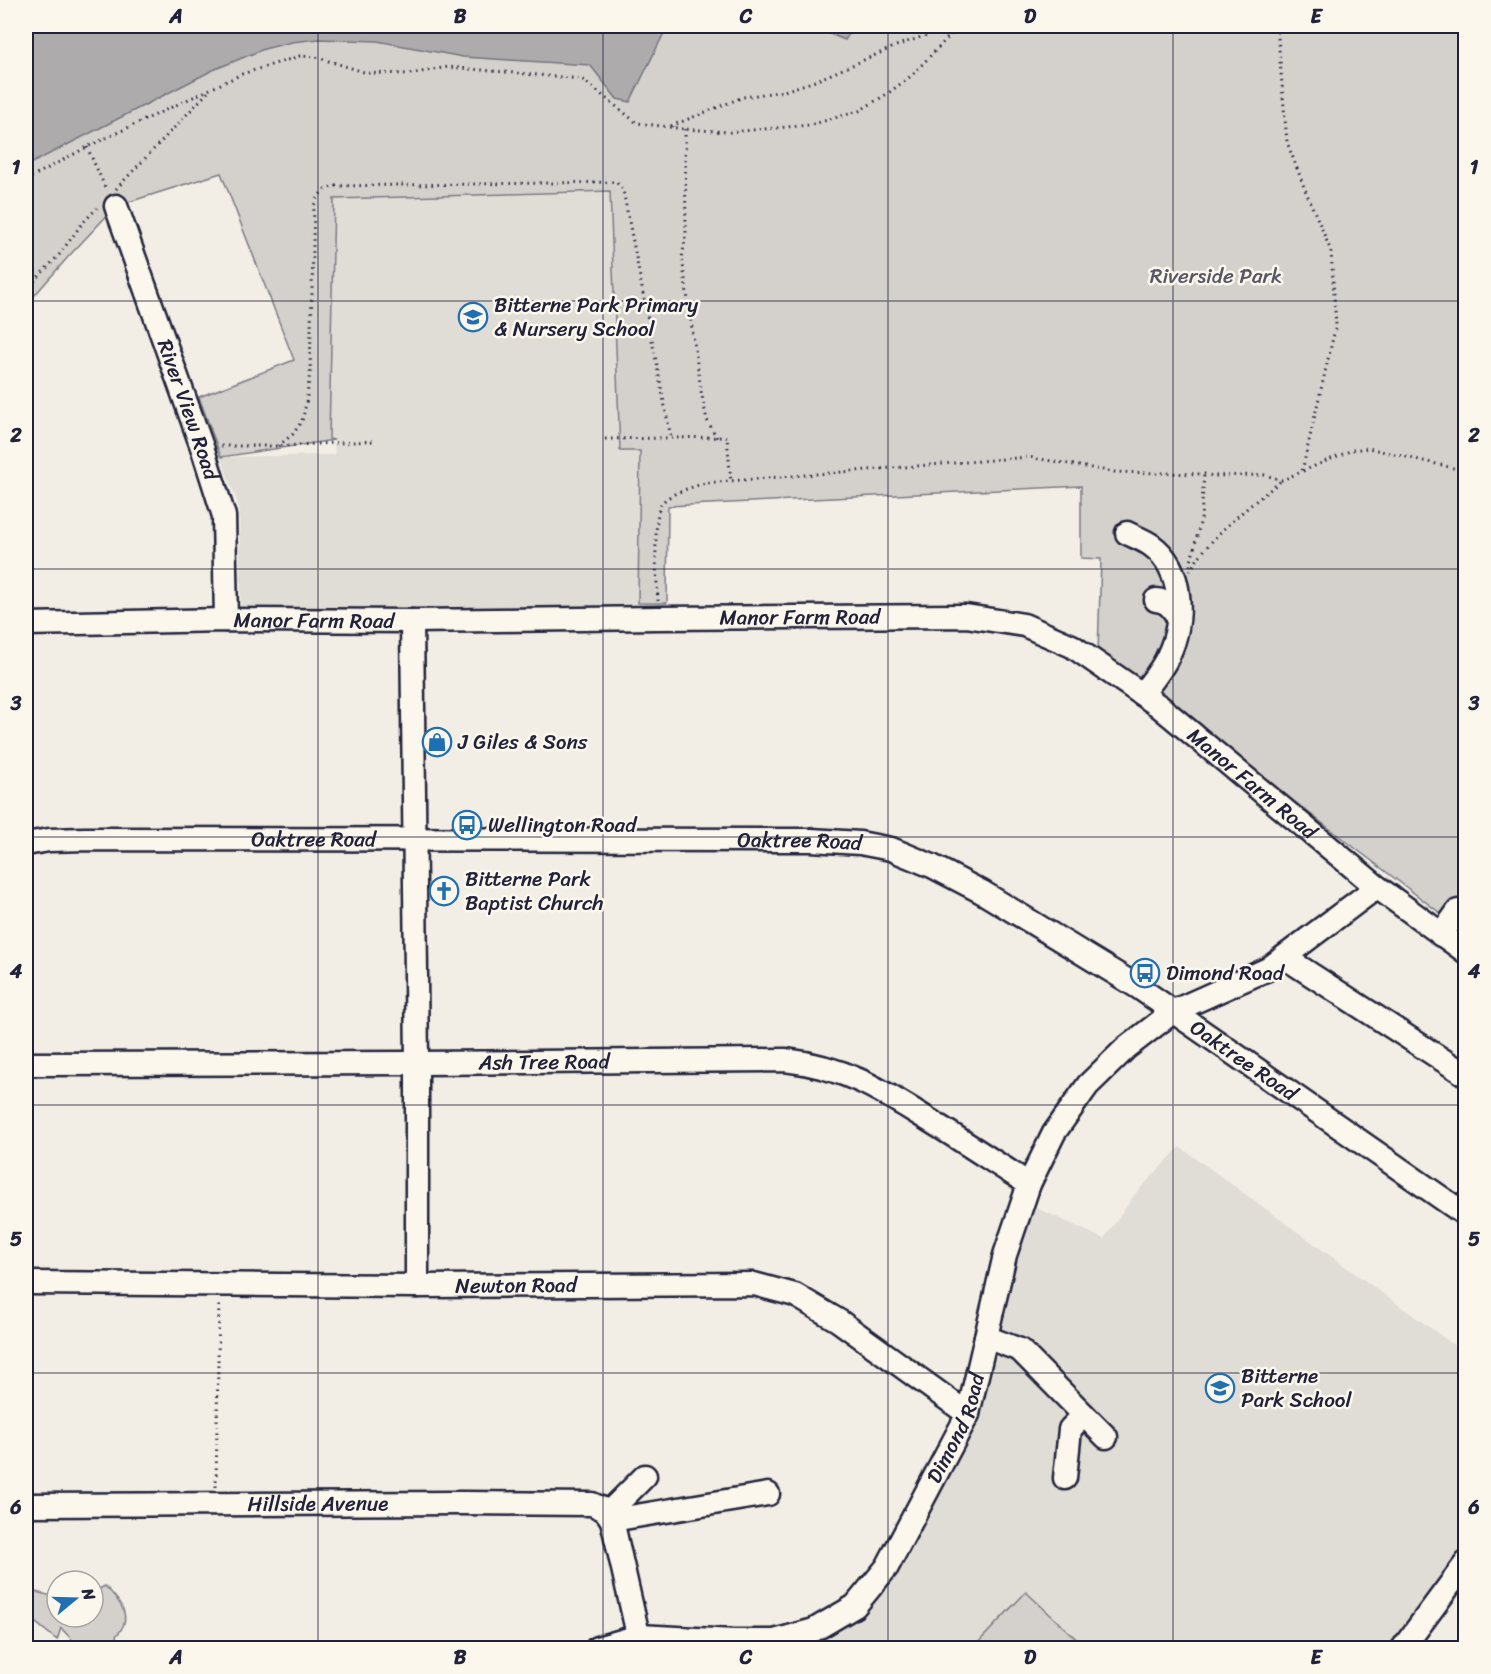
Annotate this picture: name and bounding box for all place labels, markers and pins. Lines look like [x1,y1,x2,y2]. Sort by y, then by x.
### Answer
place label: Bitterne Park Primary & Nursery School [494,286,698,348]
school or university icon: Bitterne Park Primary & Nursery School [457,301,489,333]
place label: J Giles & Sons [457,723,588,761]
shop icon: J Giles & Sons [421,726,453,758]
place label: Wellington Road [488,806,638,844]
bus stop icon: Wellington Road [451,809,483,841]
place label: Bitterne Park Baptist Church [465,860,604,922]
church icon: Bitterne Park Baptist Church [428,875,460,907]
place label: Dimond Road [1166,954,1286,992]
bus stop icon: Dimond Road [1129,957,1161,989]
place label: Bitterne Park School [1241,1357,1353,1419]
school or university icon: Bitterne Park School [1204,1372,1236,1404]

